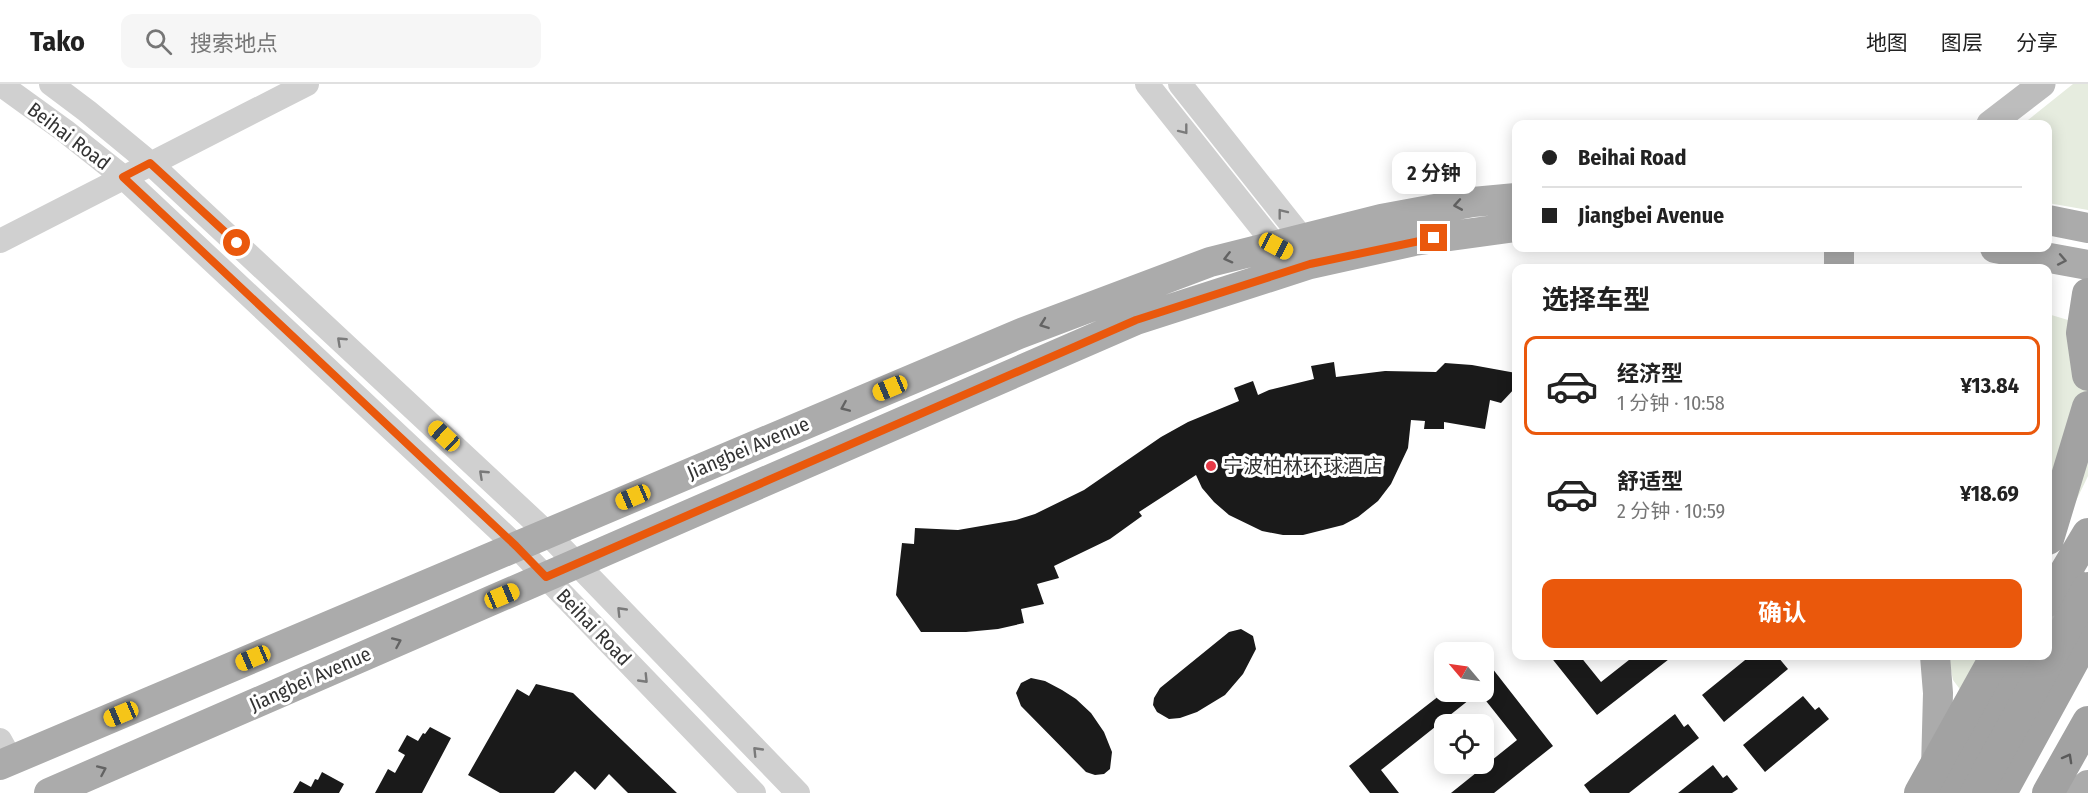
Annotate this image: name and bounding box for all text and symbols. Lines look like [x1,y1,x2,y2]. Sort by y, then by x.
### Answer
search box [121,14,541,68]
text: Tako [30,25,85,58]
icon: search [142,25,175,58]
text: 搜索地点 [190,30,278,57]
text: 地图 [1866,30,1908,56]
text: 图层 [1941,30,1983,56]
text: 分享 [2016,30,2058,56]
street label: Beihai Road [23,97,115,175]
one-way arrow [1176,123,1187,134]
text: Beihai Road [1578,144,1686,171]
callout: 2 分钟 [1392,151,1476,193]
text: 2 分钟 [1407,161,1461,185]
one-way arrow [1454,198,1464,211]
text: Jiangbei Avenue [1578,202,1724,229]
one-way arrow [1279,209,1290,220]
route end [1420,224,1447,251]
route start [223,229,250,256]
car [1256,230,1296,262]
one-way arrow [1223,250,1233,263]
one-way arrow [2057,253,2067,266]
text: 选择车型 [1542,284,1650,316]
one-way arrow [1039,317,1050,329]
one-way arrow [337,337,348,348]
icon: car [1545,359,1599,413]
text: 经济型 [1617,360,1683,387]
text: ¥13.84 [1961,372,2019,399]
car [870,373,910,403]
text: 1 分钟 · 10:58 [1617,391,1725,415]
one-way arrow [840,400,851,412]
street label: Jiangbei Avenue [683,411,813,485]
car [425,417,463,455]
place label: 宁波柏林环球酒店 [1223,454,1383,478]
marker: 宁波柏林环球酒店 [1204,459,1218,473]
icon: car [1545,467,1599,521]
text: 舒适型 [1617,468,1683,495]
one-way arrow [480,470,491,481]
text: ¥18.69 [1960,480,2019,507]
car [613,482,653,512]
text: 2 分钟 · 10:59 [1617,499,1725,523]
button: 确认 [1542,579,2022,648]
car [482,581,522,611]
street label: Beihai Road [552,584,636,670]
one-way arrow [618,608,629,619]
one-way arrow [390,637,401,649]
street label: Jiangbei Avenue [245,641,375,717]
north arrow [1434,642,1494,702]
map controls [1434,642,1494,774]
car [233,643,273,673]
one-way arrow [637,672,648,682]
car [101,699,141,729]
button: locate [1434,714,1494,774]
one-way arrow [753,748,764,758]
one-way arrow [2061,753,2072,764]
one-way arrow [96,765,107,777]

